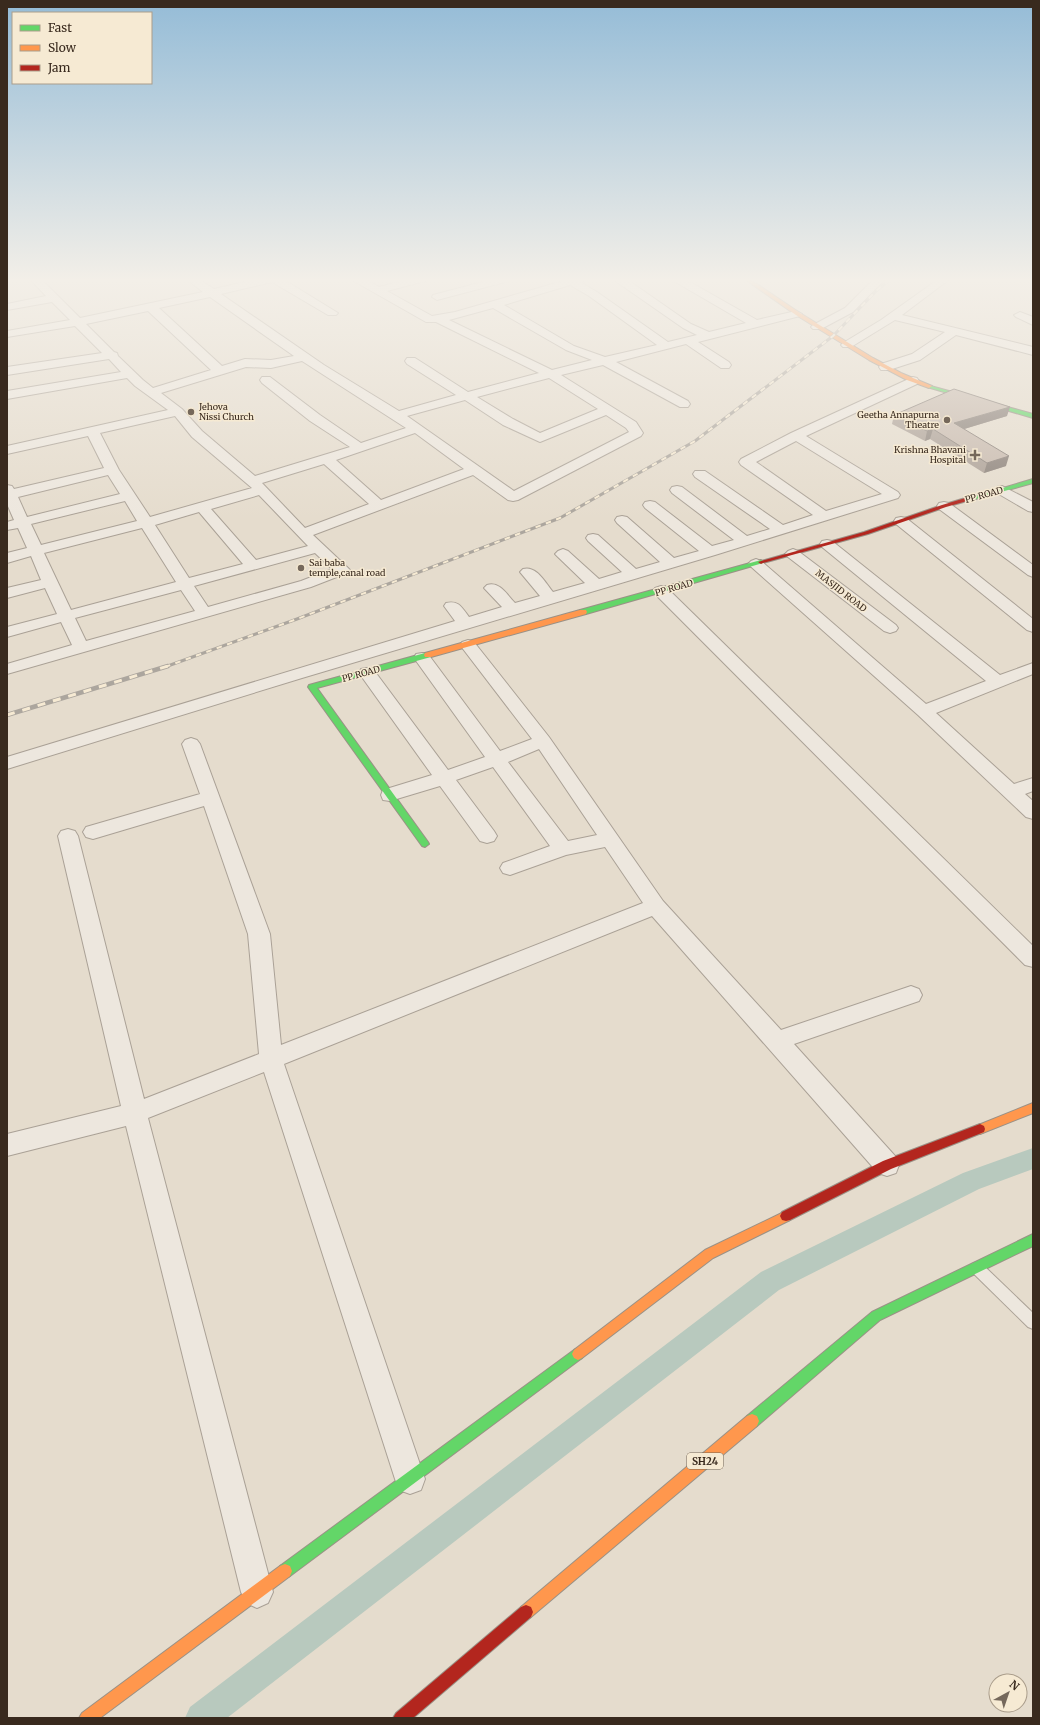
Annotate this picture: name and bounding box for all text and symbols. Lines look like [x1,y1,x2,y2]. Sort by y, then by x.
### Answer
legend [12,12,152,84]
text: Fast [48,20,72,35]
text: Slow [48,40,77,55]
text: Jam [47,60,71,75]
place label: Jehova Nissi Church [198,401,254,422]
marker: Jehova Nissi Church [186,407,196,417]
place label: Geetha Annapurna Theatre [857,409,939,430]
marker: Geetha Annapurna Theatre [942,415,952,425]
place label: Krishna Bhavani Hospital [894,444,966,465]
marker: Krishna Bhavani Hospital [969,449,981,461]
street label: PP ROAD [964,484,1004,505]
place label: Sai baba temple,canal road [309,557,386,579]
marker: Sai baba temple,canal road [296,563,306,573]
street label: MASJID ROAD [814,567,869,614]
street label: PP ROAD [654,577,694,598]
street label: PP ROAD [341,663,381,684]
road number: SH24 [687,1453,723,1469]
north arrow [988,1673,1028,1713]
text: N [1007,1677,1022,1694]

